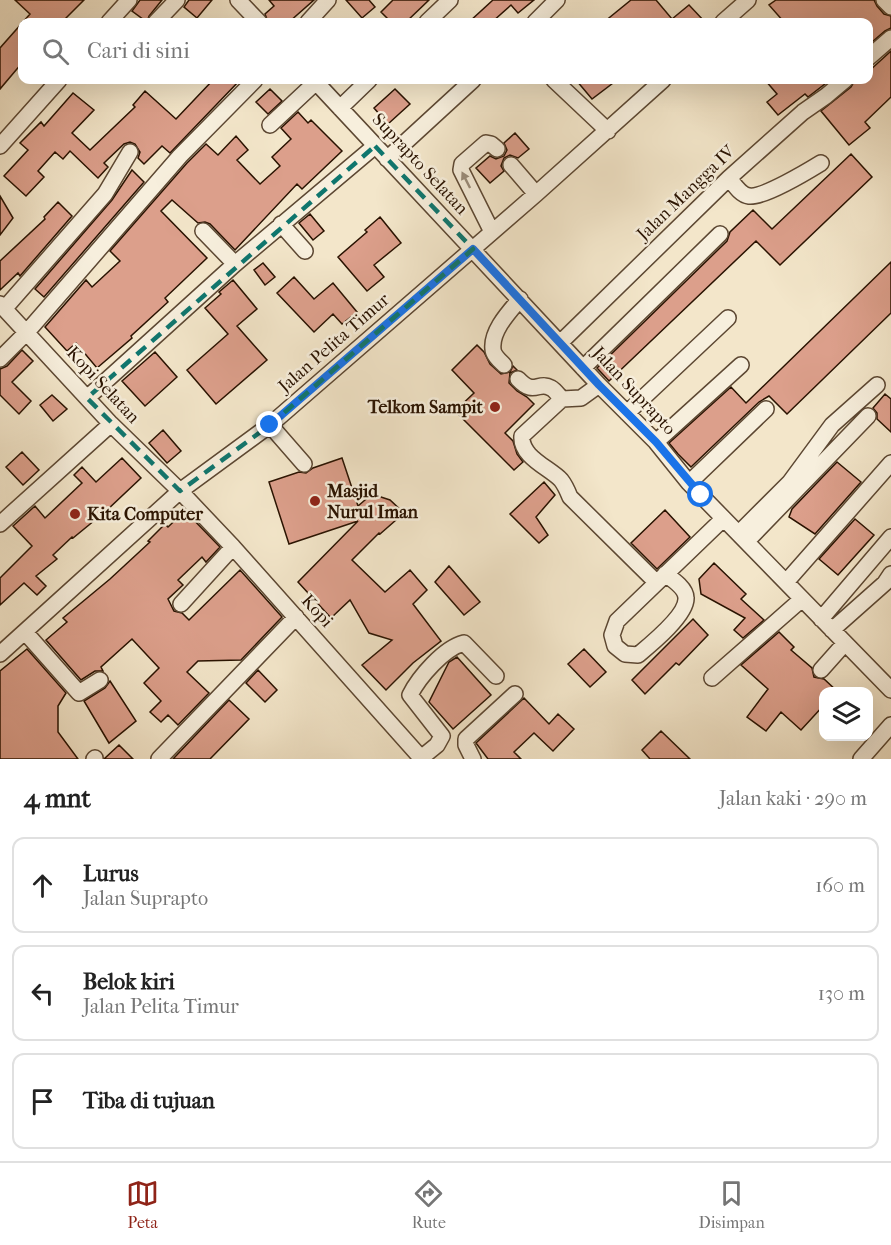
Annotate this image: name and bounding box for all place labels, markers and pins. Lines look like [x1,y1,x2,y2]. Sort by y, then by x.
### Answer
place label: Telkom Sampit [367,397,484,418]
marker: Telkom Sampit [488,400,502,414]
place label: Masjid Nurul Iman [326,481,419,523]
marker: Masjid Nurul Iman [308,494,322,508]
place label: Kita Computer [87,504,203,525]
marker: Kita Computer [68,507,82,521]

